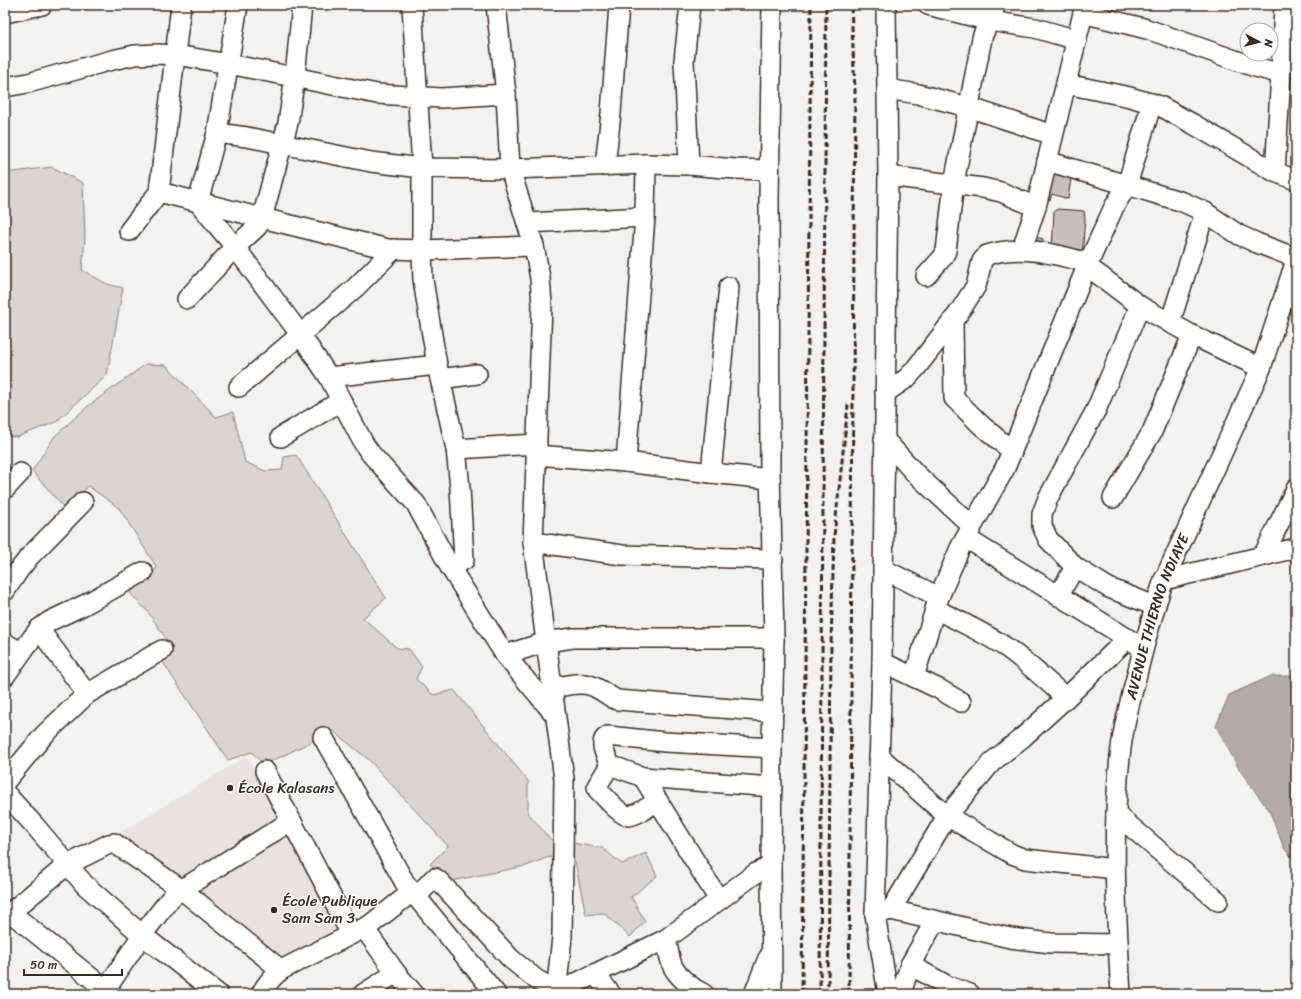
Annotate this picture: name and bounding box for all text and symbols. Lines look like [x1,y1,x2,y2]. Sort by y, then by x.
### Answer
north arrow [1239,22,1279,62]
text: N [1258,37,1278,48]
street label: AVENUE THIERNO NDIAYE [1118,528,1197,703]
place label: École Kalasans [238,775,335,801]
marker: École Kalasans [225,783,235,793]
place label: École Publique Sam Sam 3 [282,888,377,931]
marker: École Publique Sam Sam 3 [269,905,279,915]
scale bar [24,951,122,977]
text: 50 m [30,954,57,976]

